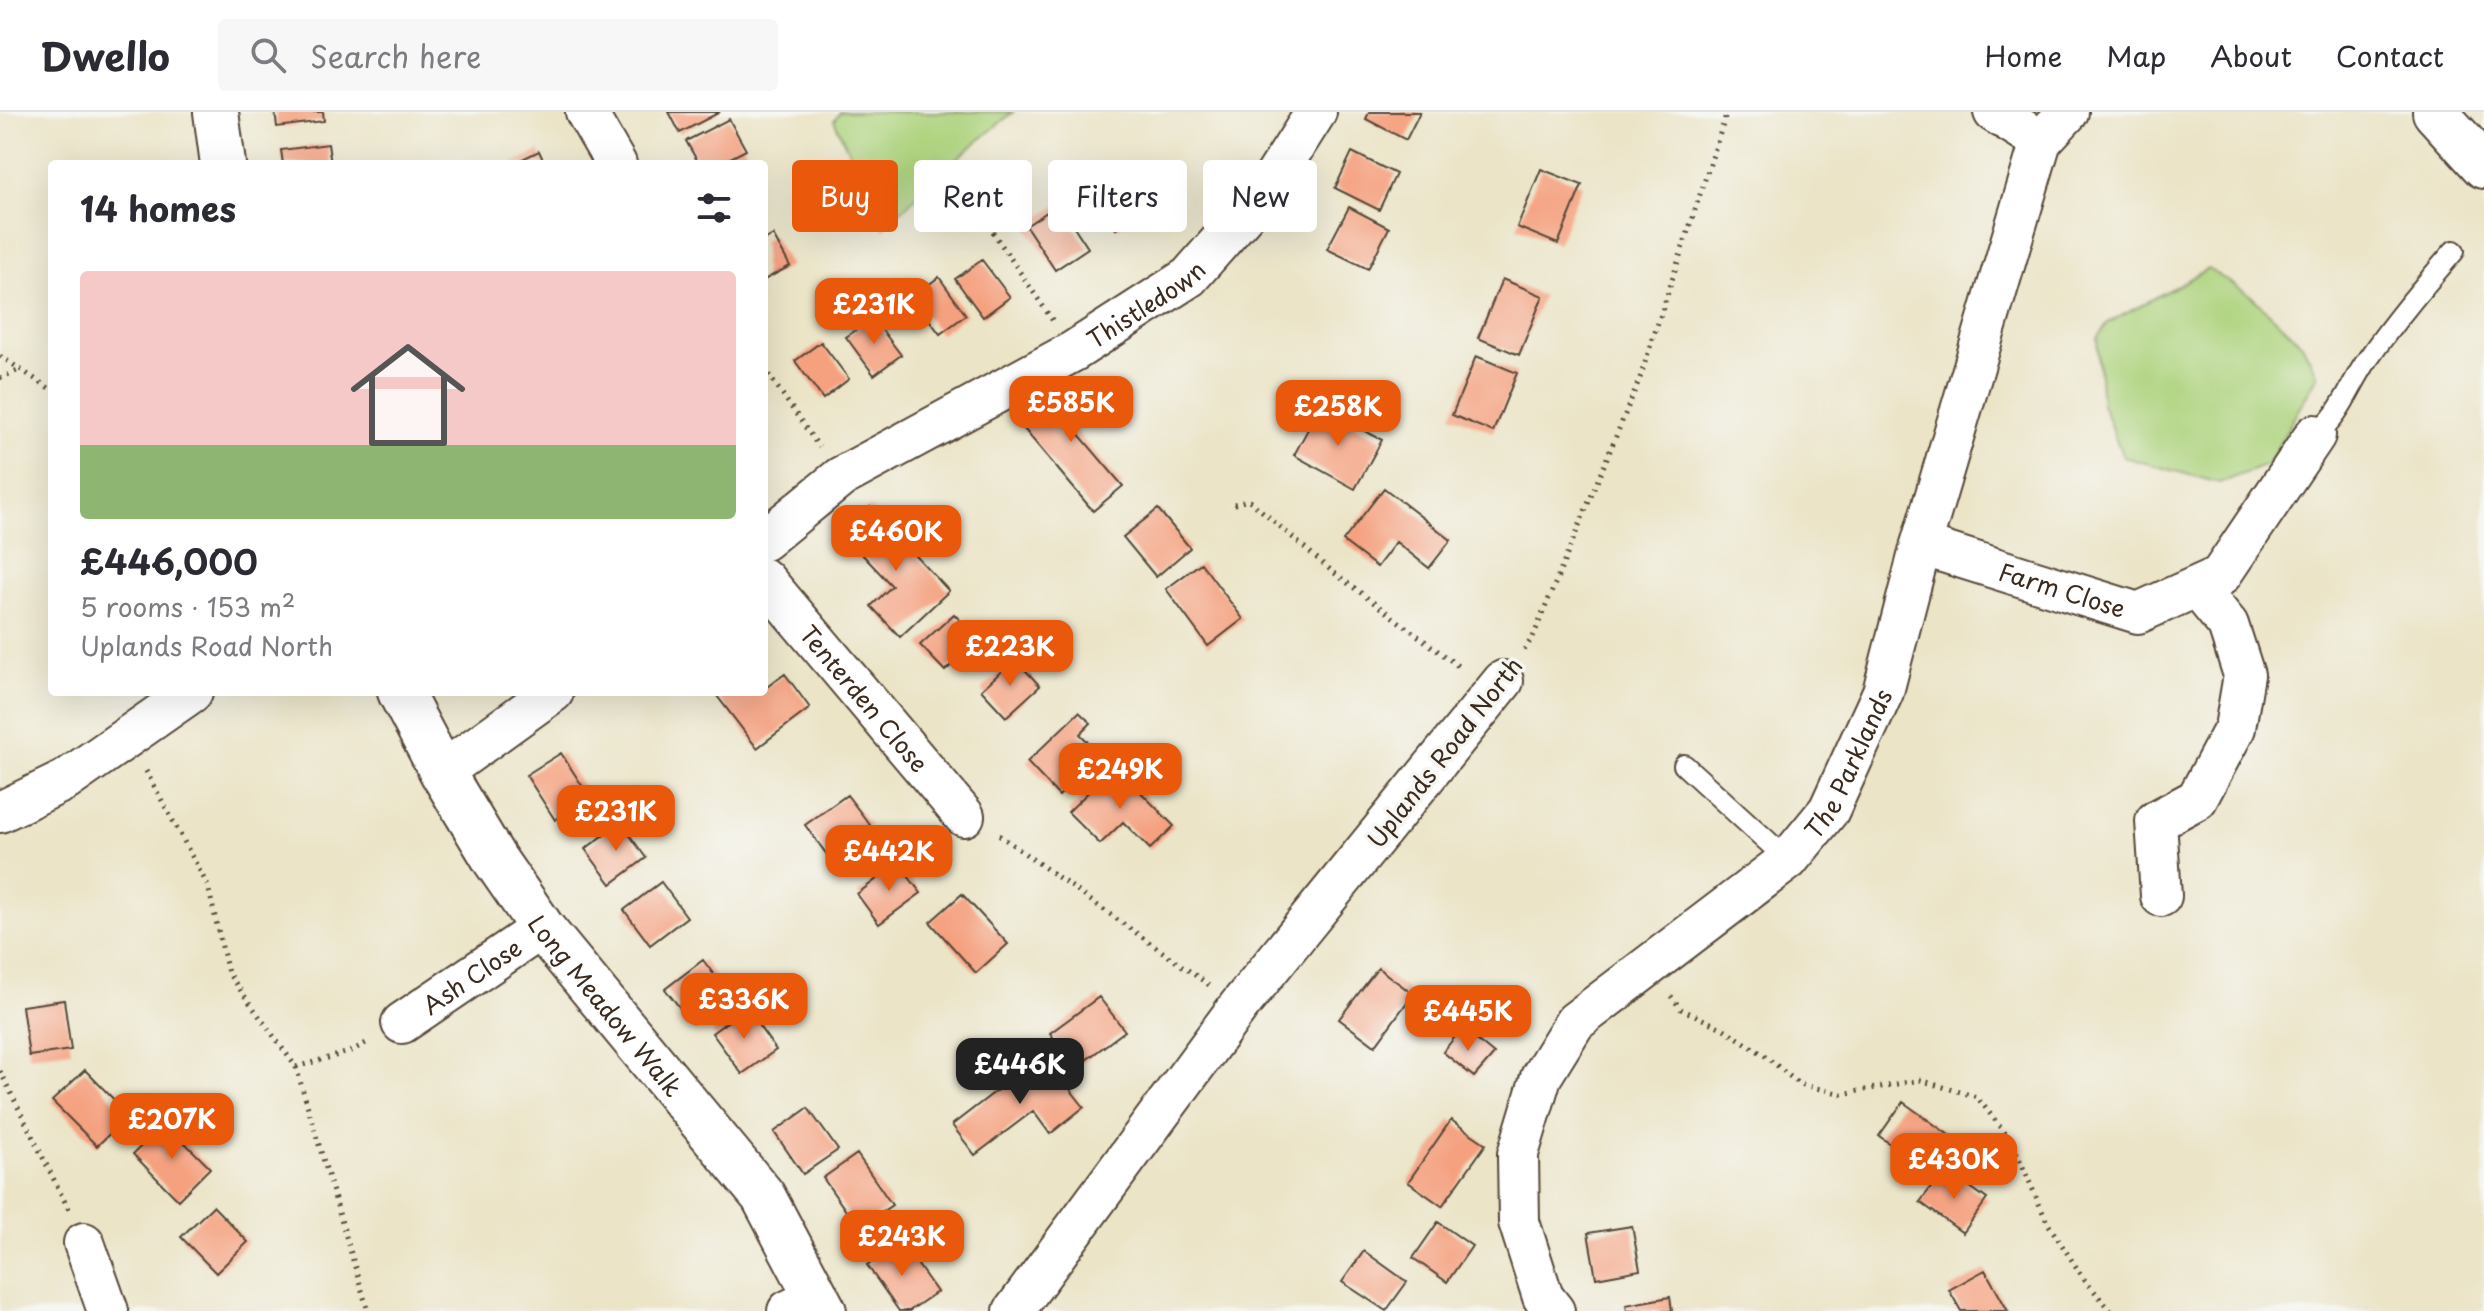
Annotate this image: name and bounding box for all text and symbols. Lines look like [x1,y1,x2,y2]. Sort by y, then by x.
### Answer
search box [218,19,778,91]
text: Dwello [40,27,170,84]
icon: search [246,33,290,77]
text: Search here [310,33,481,78]
text: Home [1984,34,2062,77]
text: Map [2106,34,2166,77]
text: About [2210,34,2292,77]
text: Contact [2336,34,2444,77]
chip: Buy [792,160,898,232]
chip: Rent [914,160,1032,232]
chip: Filters [1048,160,1187,232]
chip: New [1203,160,1317,232]
text: 14 homes [80,182,236,234]
icon: filters [692,186,736,230]
street label: Thistledown [1079,253,1213,356]
pin: £231K [818,278,930,346]
text: £231K [833,284,915,323]
icon: home [336,323,480,467]
pin: £585K [1015,376,1127,444]
pin: £258K [1282,380,1394,448]
text: £585K [1027,382,1115,421]
text: £258K [1294,386,1382,425]
pin: £460K [840,505,952,573]
text: £460K [849,511,943,550]
text: £446,000 [80,535,258,587]
street label: Farm Close [1995,553,2130,626]
text: 5 rooms · 153 m² [80,587,295,626]
street label: Tenterden Close [792,617,937,780]
pin: £223K [954,620,1066,688]
text: Uplands Road North [80,626,333,665]
text: £223K [965,626,1055,665]
street label: Uplands Road North [1358,649,1530,855]
street label: The Parklands [1795,683,1900,846]
pin: £249K [1064,743,1176,811]
text: £249K [1077,749,1163,788]
pin: £231K [560,785,672,853]
text: £231K [575,791,657,830]
pin: £442K [833,825,945,893]
text: £442K [843,831,935,870]
street label: Long Meadow Walk [520,907,691,1104]
street label: Ash Close [414,929,529,1023]
pin: £336K [688,973,800,1041]
text: £336K [699,979,790,1018]
pin: £445K [1412,985,1524,1053]
text: £445K [1423,991,1513,1030]
pin: £446K [964,1038,1076,1106]
text: £446K [974,1044,1066,1083]
pin: £207K [116,1093,228,1161]
text: £207K [128,1099,216,1138]
pin: £430K [1898,1133,2010,1201]
text: £430K [1908,1139,2000,1178]
pin: £243K [846,1210,958,1278]
text: £243K [858,1216,946,1255]

